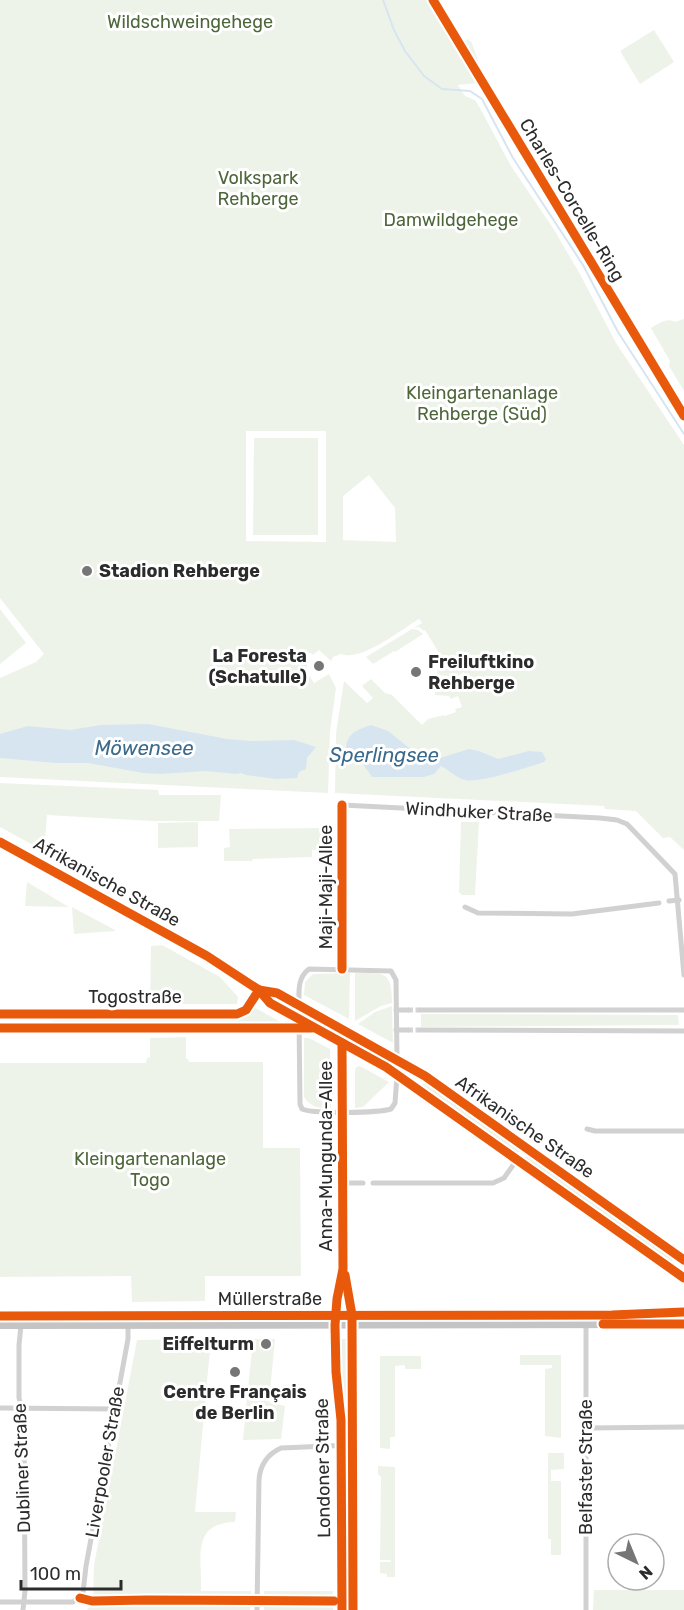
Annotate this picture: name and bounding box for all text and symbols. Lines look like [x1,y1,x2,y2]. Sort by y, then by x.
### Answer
park label: Wildschweingehege [107,11,273,33]
street label: Charles-Corcelle-Ring [515,115,629,285]
park label: Volkspark Rehberge [218,167,299,210]
park label: Damwildgehege [384,209,518,231]
park label: Kleingartenanlage Rehberge (Süd) [406,382,558,425]
place label: Stadion Rehberge [99,560,260,582]
marker: Stadion Rehberge [80,564,94,578]
place label: La Foresta (Schatulle) [209,645,307,688]
place label: Freiluftkino Rehberge [428,651,534,694]
marker: La Foresta (Schatulle) [312,659,326,673]
marker: Freiluftkino Rehberge [409,665,423,679]
water label: Möwensee [95,736,193,760]
water label: Sperlingsee [329,743,439,767]
street label: Windhuker Straße [405,797,553,827]
street label: Maji-Maji-Allee [315,825,337,949]
street label: Afrikanische Straße [30,833,184,931]
street label: Togostraße [88,986,182,1008]
street label: Anna-Mungunda-Allee [315,1061,337,1251]
street label: Afrikanische Straße [451,1071,599,1183]
park label: Kleingartenanlage Togo [74,1148,226,1191]
street label: Müllerstraße [218,1288,322,1310]
place label: Eiffelturm [163,1333,254,1355]
marker: Eiffelturm [259,1337,273,1351]
marker: Centre Français de Berlin [228,1365,242,1379]
place label: Centre Français de Berlin [163,1381,307,1424]
street label: Liverpooler Straße [81,1385,129,1539]
street label: Londoner Straße [311,1398,335,1538]
street label: Belfaster Straße [575,1399,597,1535]
street label: Dubliner Straße [9,1403,35,1533]
north arrow [606,1532,666,1592]
scale bar [21,1553,122,1591]
text: N [635,1562,657,1583]
text: 100 m [30,1563,81,1585]

